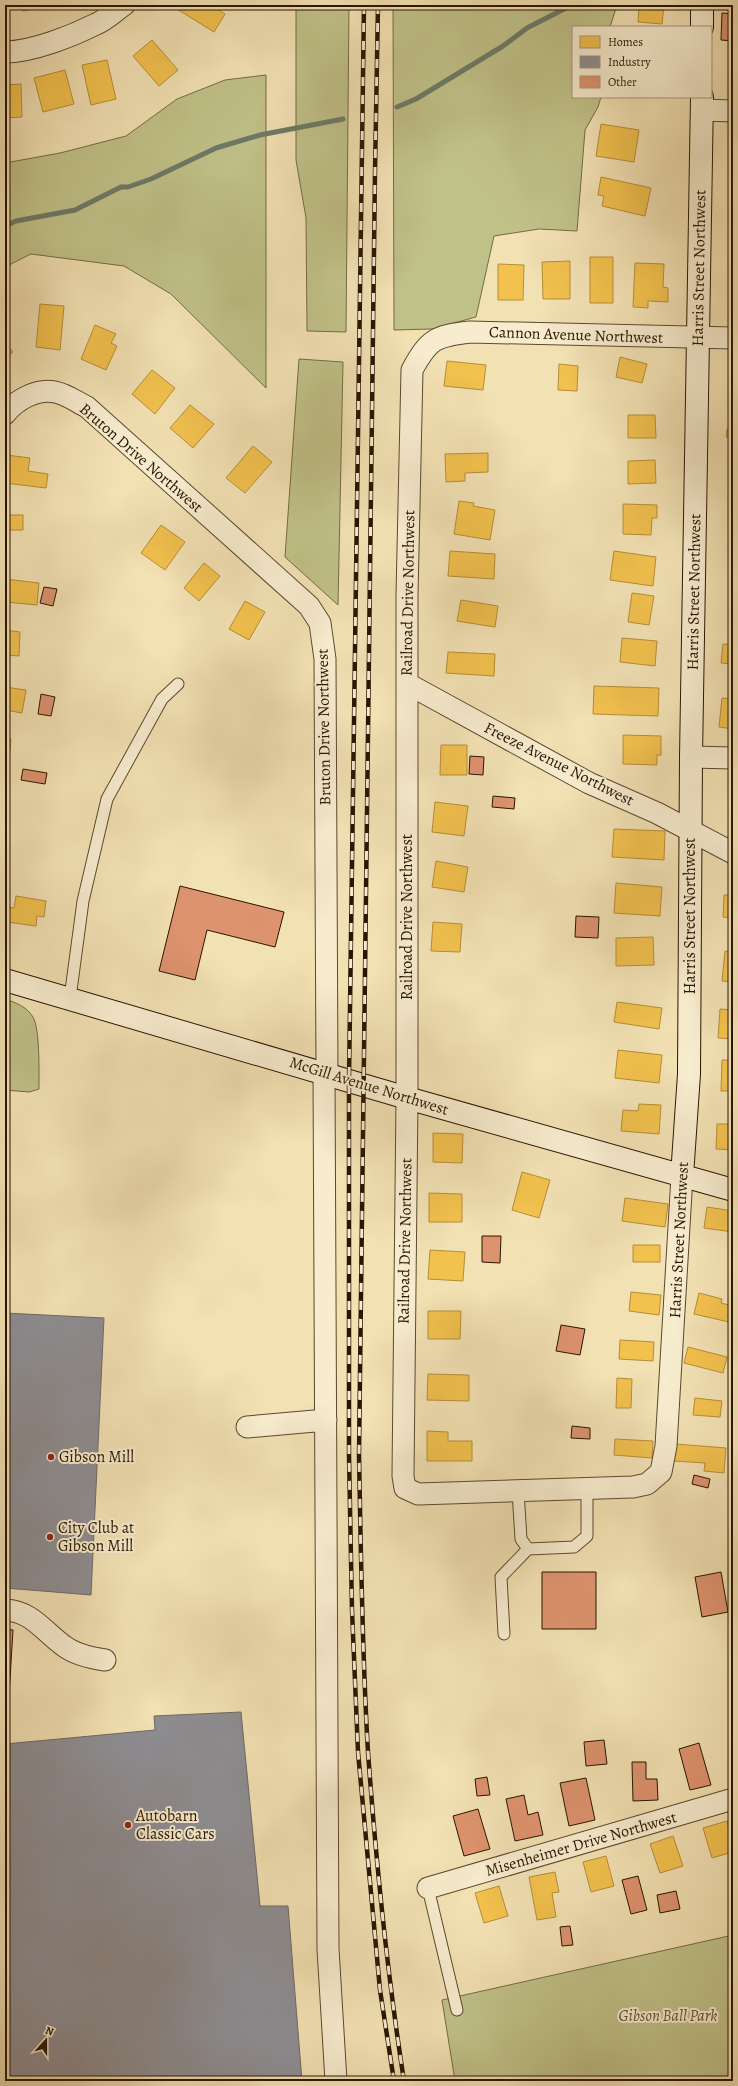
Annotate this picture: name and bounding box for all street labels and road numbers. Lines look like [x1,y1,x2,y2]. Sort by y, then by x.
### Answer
street label: Harris Street Northwest [687,189,711,347]
street label: Cannon Avenue Northwest [488,321,664,349]
street label: Bruton Drive Northwest [74,398,208,518]
street label: Railroad Drive Northwest [396,510,420,676]
street label: Harris Street Northwest [682,513,706,671]
street label: Bruton Drive Northwest [312,648,336,806]
street label: Freeze Avenue Northwest [480,717,638,811]
street label: Railroad Drive Northwest [396,834,418,1000]
street label: Harris Street Northwest [679,838,701,994]
street label: McGill Avenue Northwest [287,1051,451,1121]
street label: Railroad Drive Northwest [393,1158,417,1324]
street label: Harris Street Northwest [664,1161,694,1319]
street label: Misenheimer Drive Northwest [483,1806,679,1882]

